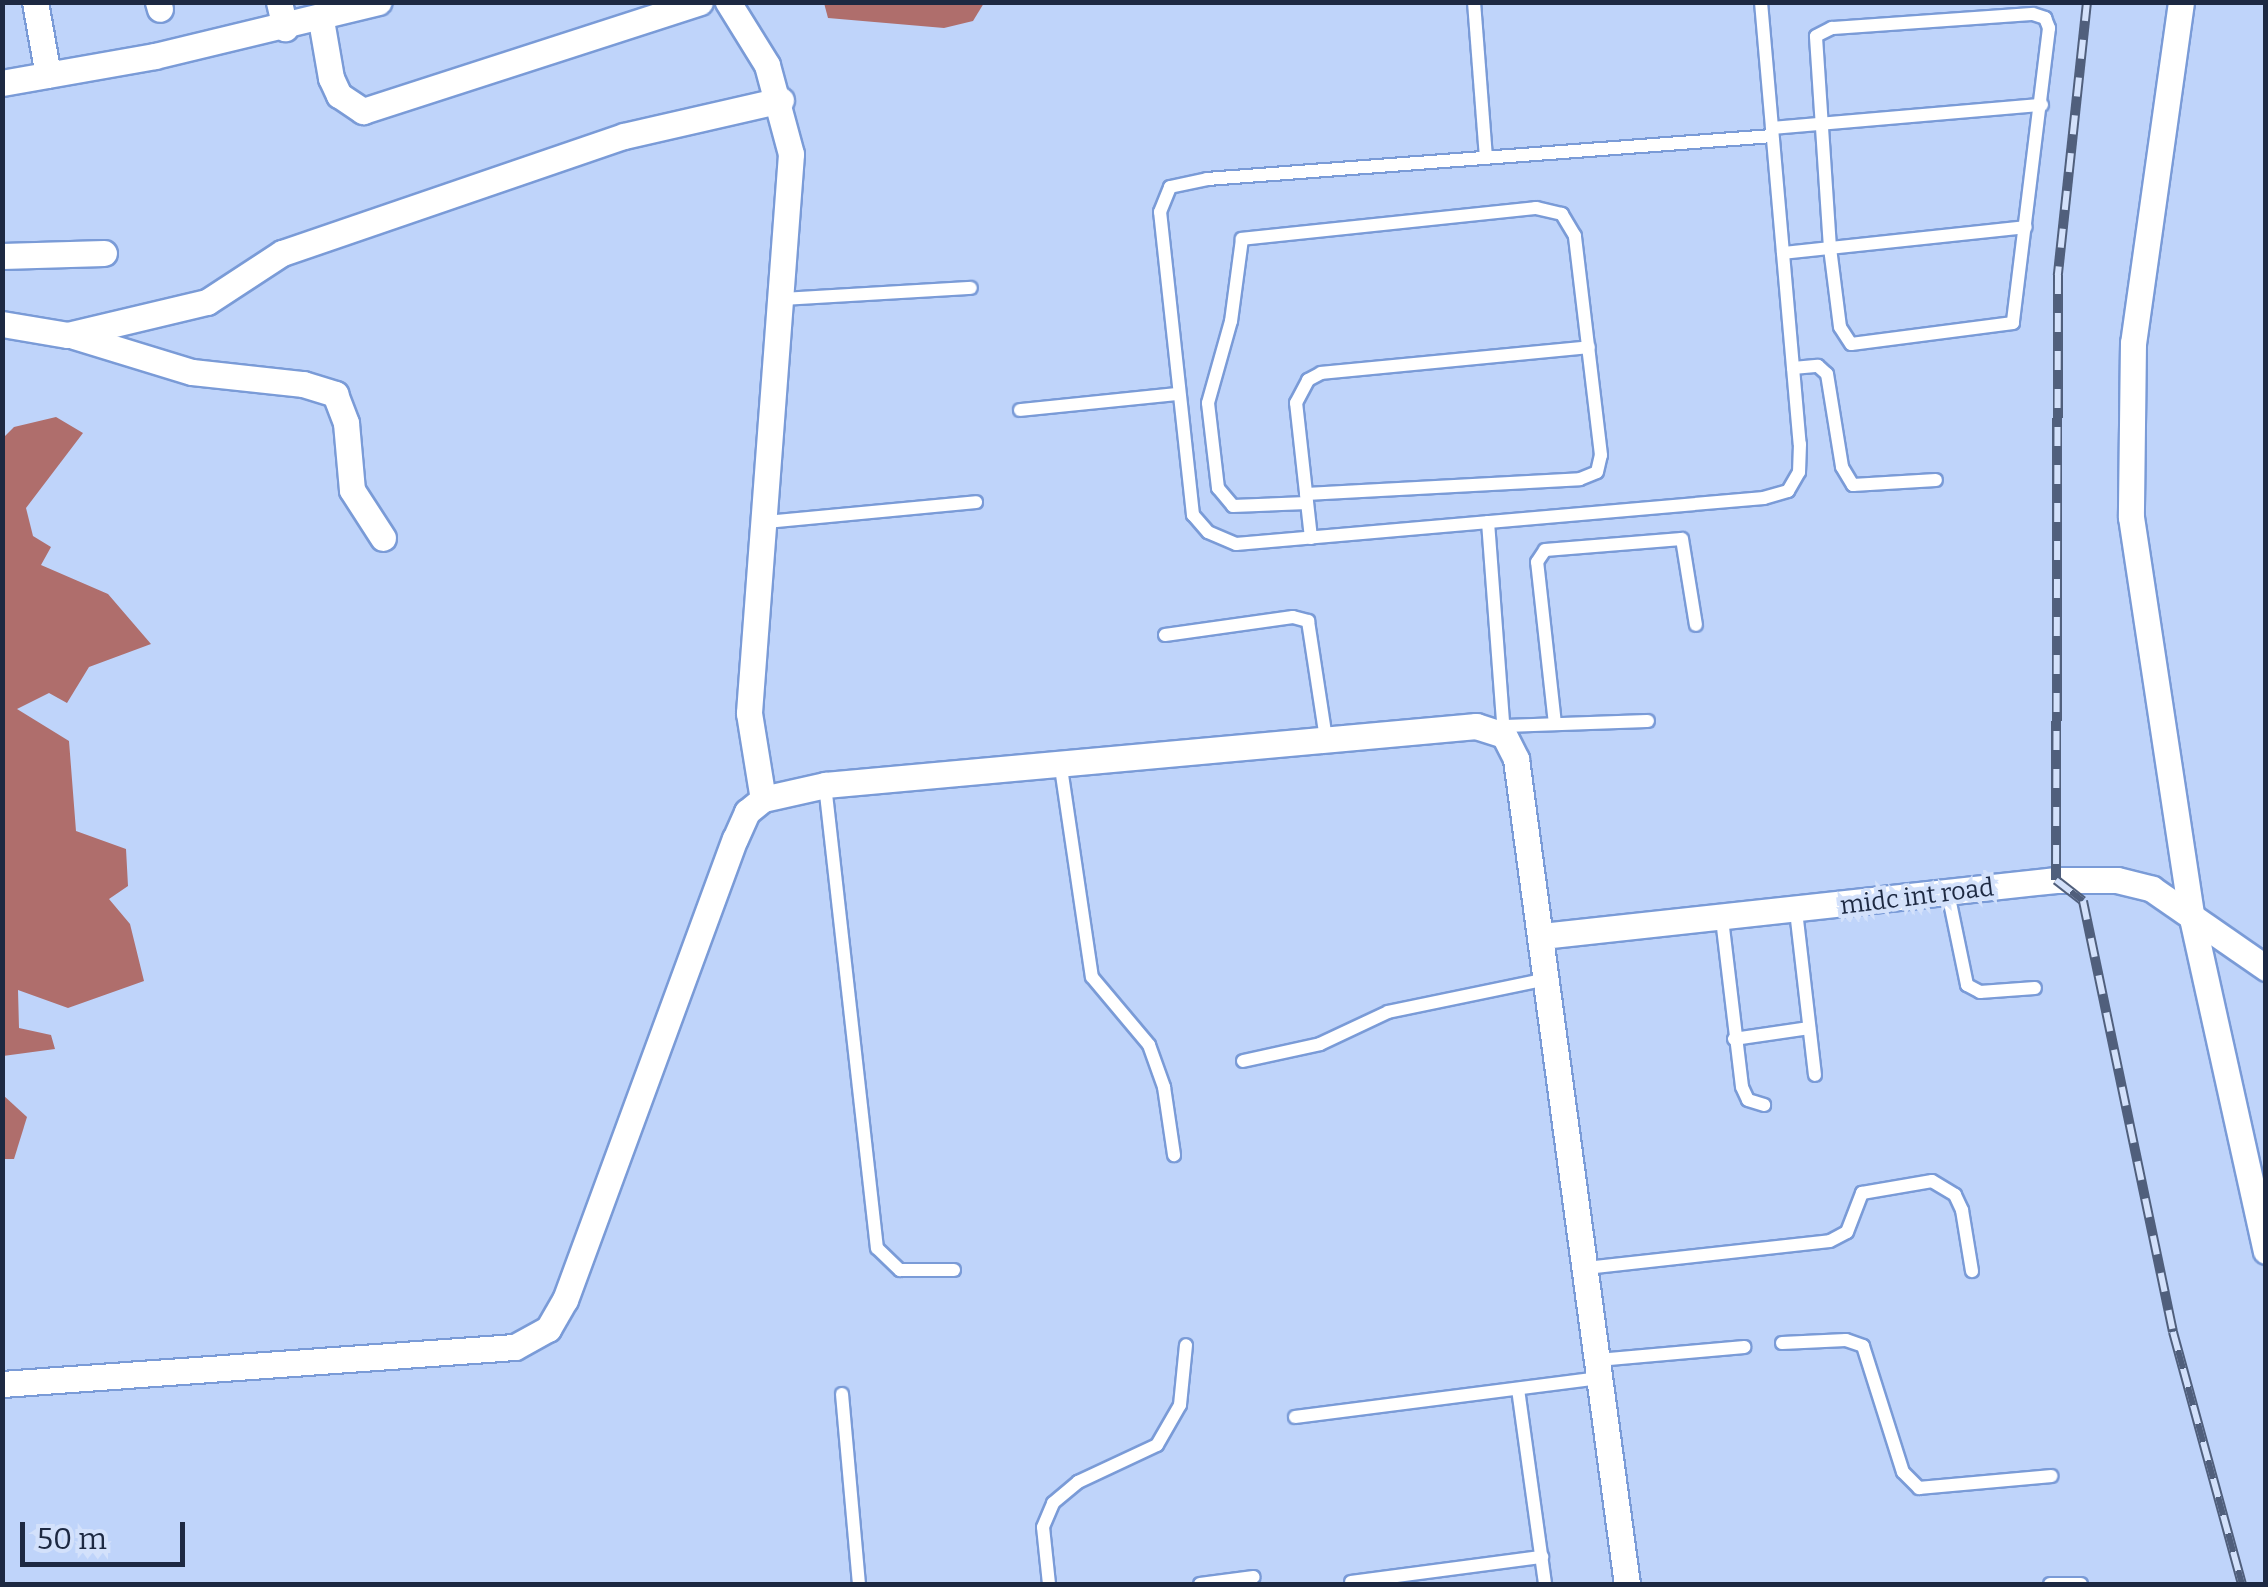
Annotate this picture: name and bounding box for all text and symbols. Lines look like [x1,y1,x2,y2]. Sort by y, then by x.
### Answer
street label: midc int road [1838,873,1996,921]
scale bar [25,1502,190,1564]
text: 50 m [37,1521,107,1557]

